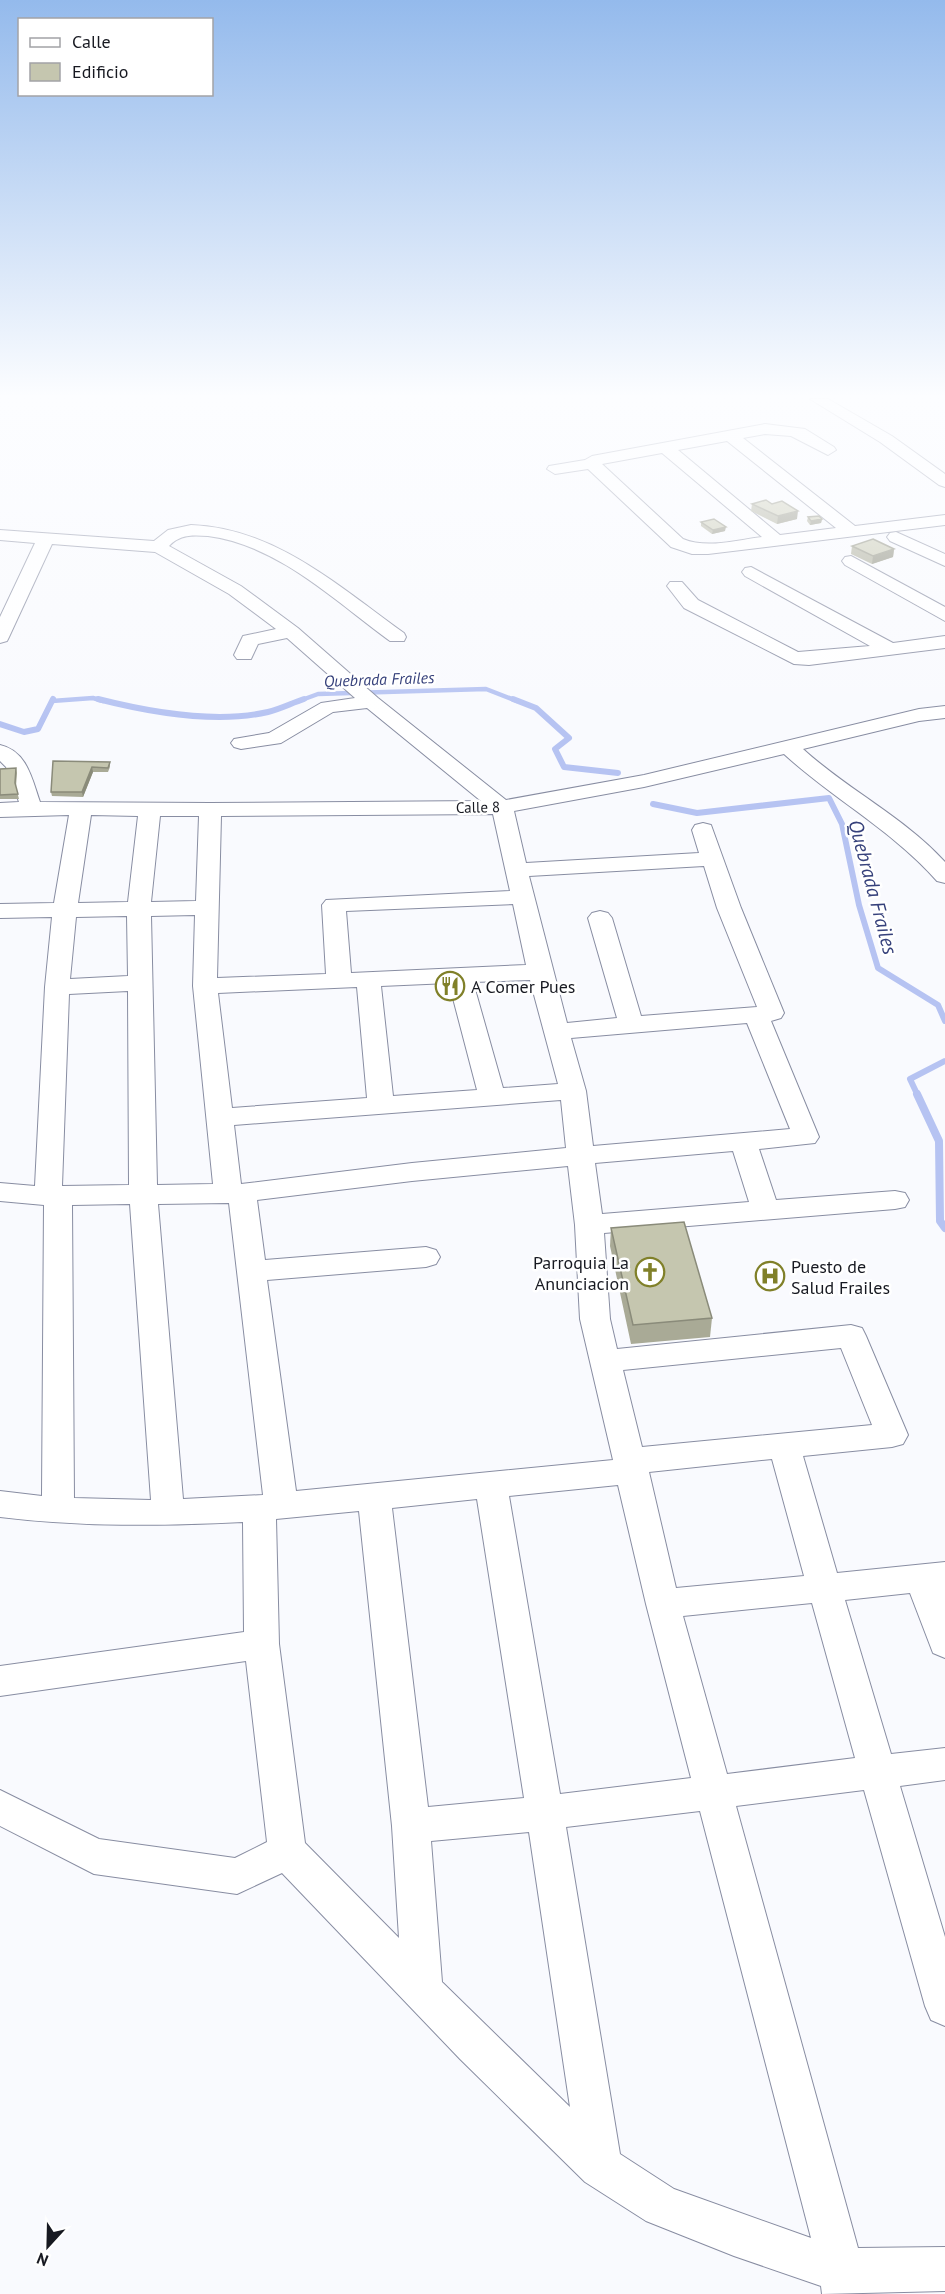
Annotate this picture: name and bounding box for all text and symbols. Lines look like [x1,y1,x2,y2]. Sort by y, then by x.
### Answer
legend [18,18,213,96]
text: Calle [72,30,111,53]
text: Edificio [72,60,128,83]
water label: Quebrada Frailes [323,667,435,691]
street label: Calle 8 [456,797,500,817]
water label: Quebrada Frailes [843,817,903,957]
restaurant icon: A Comer Pues [434,970,466,1002]
place label: A Comer Pues [471,975,575,998]
place label: Parroquia La Anunciacion [533,1251,629,1295]
place label: Puesto de Salud Frailes [791,1255,890,1299]
church icon: Parroquia La Anunciacion [634,1256,666,1288]
hospital icon: Puesto de Salud Frailes [754,1260,786,1292]
north arrow [18,2216,78,2276]
text: N [34,2249,51,2271]

